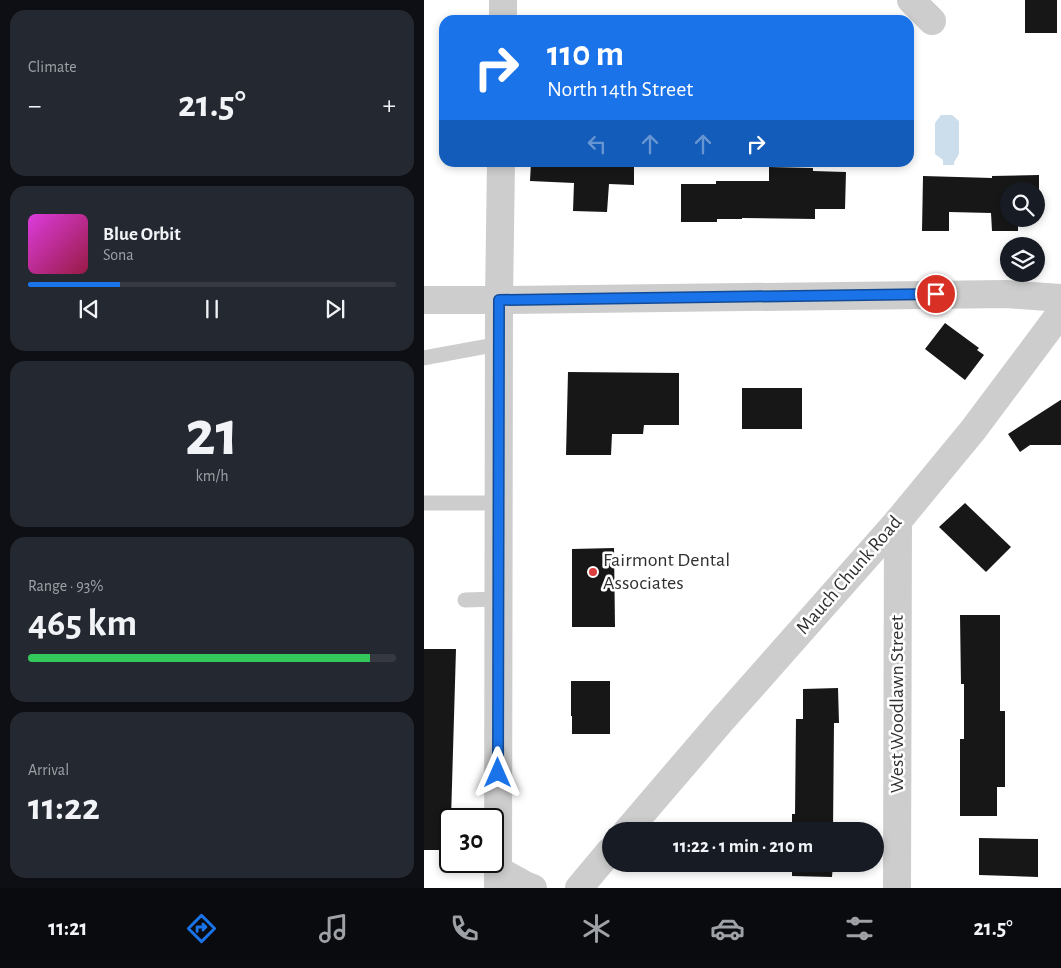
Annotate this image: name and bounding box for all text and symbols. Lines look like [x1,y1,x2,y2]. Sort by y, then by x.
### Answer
icon: right [464,35,529,100]
text: 110 m [547,37,624,72]
text: Climate [28,59,77,75]
text: North 14th Street [547,78,693,100]
text: 21.5° [178,86,246,124]
text: − [28,92,41,120]
text: + [383,92,396,120]
icon: left [583,130,611,158]
icon: ahead [636,130,664,158]
icon: ahead [689,130,717,158]
icon: right [742,130,770,158]
map controls [1000,182,1045,282]
button: search [1000,182,1045,227]
text: Blue Orbit [103,225,181,244]
button: layers [1000,237,1045,282]
text: Sona [103,247,134,263]
pin [915,273,957,315]
icon: arrive [922,280,950,308]
icon: previous [75,295,103,323]
icon: pause [198,295,226,323]
icon: next [321,295,349,323]
text: 21 [185,402,239,467]
text: km/h [195,468,229,484]
street label: Mauch Chunk Road [792,512,906,638]
place label: Fairmont Dental Associates [603,550,730,593]
marker: Fairmont Dental Associates [587,566,599,578]
text: Range · 93% [28,578,103,594]
text: 465 km [28,605,137,643]
street label: West Woodlawn Street [887,614,907,793]
position arrow [471,746,523,798]
text: Arrival [28,762,69,778]
text: 11:22 [28,789,100,827]
speed limit sign: 30 [439,808,504,873]
text: 11:22 · 1 min · 210 m [673,837,813,856]
icon: directions [184,911,219,946]
icon: music [316,911,351,946]
icon: phone [447,911,482,946]
icon: climate [579,911,614,946]
icon: car [710,911,745,946]
icon: filters [842,911,877,946]
text: 11:21 [48,917,87,939]
text: 21.5° [973,917,1013,939]

